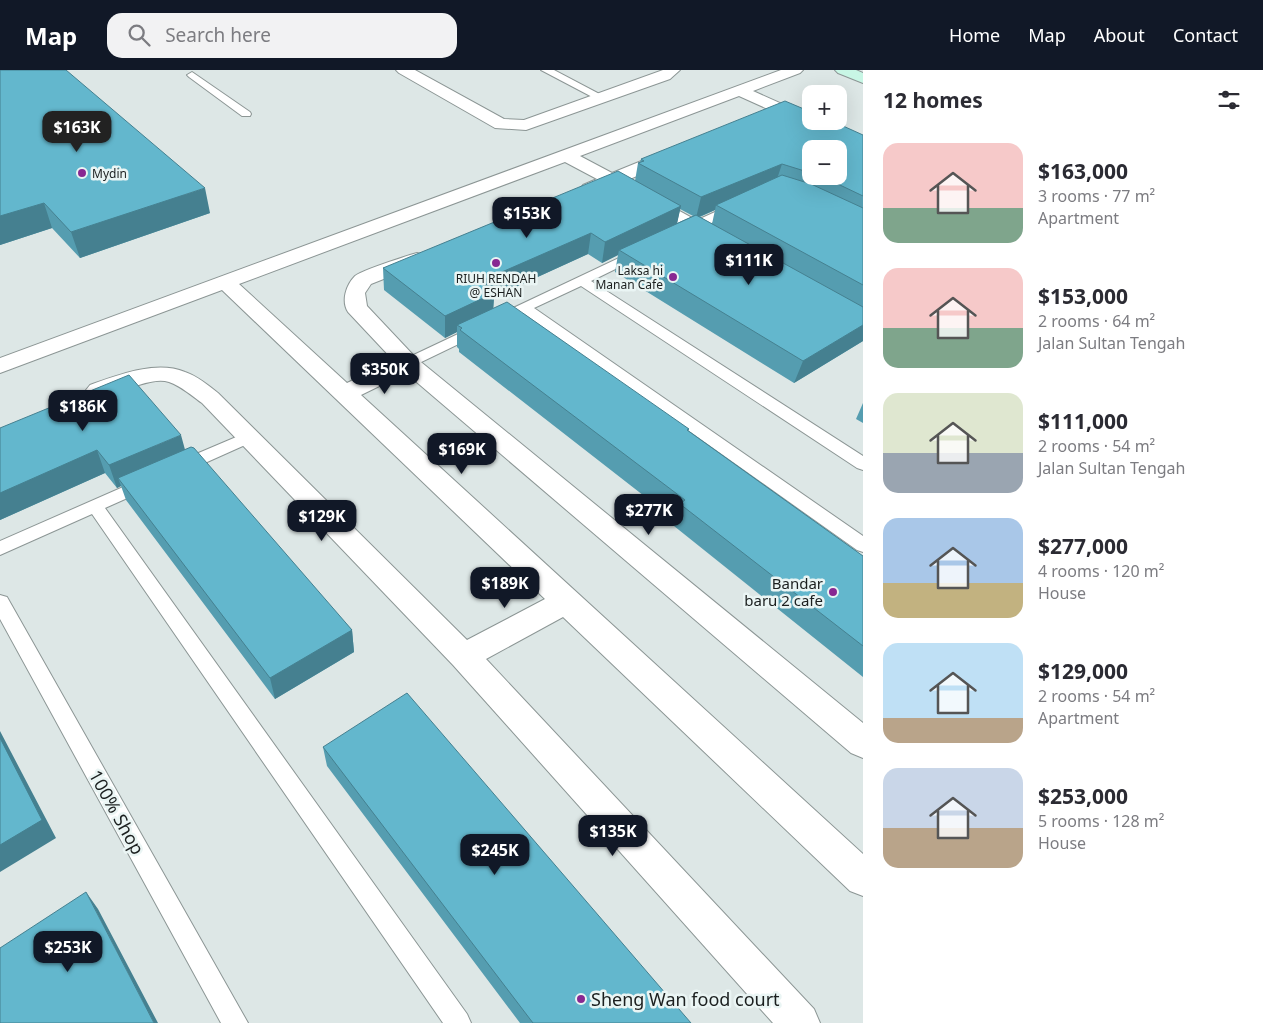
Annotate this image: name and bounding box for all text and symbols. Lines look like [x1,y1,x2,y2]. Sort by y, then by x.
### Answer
search box [107,13,457,58]
text: Map [25,19,77,52]
icon: search [125,21,153,49]
text: Search here [165,22,271,48]
text: Home [949,23,1000,47]
text: Map [1028,23,1066,47]
text: About [1094,23,1145,47]
text: Contact [1173,23,1238,47]
map controls [802,85,847,185]
button: + [802,85,847,130]
text: 12 homes [883,86,983,114]
icon: filters [1215,86,1243,114]
pin: $163K [42,111,112,153]
text: $163K [53,116,101,138]
button: − [802,140,847,185]
text: $163,000 [1038,157,1128,185]
icon: home [923,163,983,223]
place label: Mydin [92,165,127,182]
marker: Mydin [76,167,88,179]
text: 3 rooms · 77 m² [1038,185,1155,207]
pin: $153K [492,196,562,239]
text: $153K [503,202,551,224]
text: Apartment [1038,207,1119,229]
pin: $111K [714,244,784,286]
text: $111K [725,249,773,271]
marker: RIUH RENDAH @ ESHAN [490,257,502,269]
place label: Laksa hi Manan Cafe [595,262,663,293]
place label: RIUH RENDAH @ ESHAN [456,270,536,301]
marker: Laksa hi Manan Cafe [667,271,679,283]
text: $153,000 [1038,282,1128,310]
icon: home [923,288,983,348]
text: 2 rooms · 64 m² [1038,310,1155,332]
text: Jalan Sultan Tengah [1038,332,1186,354]
pin: $350K [350,352,420,395]
text: $350K [361,358,409,380]
pin: $186K [48,390,118,432]
text: $186K [59,395,107,417]
text: $111,000 [1038,407,1128,435]
icon: home [923,413,983,473]
pin: $169K [427,432,497,475]
text: 2 rooms · 54 m² [1038,435,1155,457]
text: $169K [438,438,486,460]
text: Jalan Sultan Tengah [1038,457,1186,479]
pin: $277K [614,494,684,536]
text: $277K [625,499,673,521]
pin: $129K [287,500,357,542]
text: $129K [298,505,346,527]
text: $277,000 [1038,532,1128,560]
icon: home [923,538,983,598]
text: 4 rooms · 120 m² [1038,560,1164,582]
pin: $189K [470,566,540,609]
text: $189K [481,572,529,594]
place label: Bandar baru 2 cafe [744,573,823,610]
text: House [1038,582,1086,604]
marker: Bandar baru 2 cafe [827,586,839,598]
text: $129,000 [1038,657,1128,685]
icon: home [923,663,983,723]
text: 2 rooms · 54 m² [1038,685,1155,707]
text: Apartment [1038,707,1119,729]
street label: 100% Shop [84,765,150,859]
text: $253,000 [1038,782,1128,810]
icon: home [923,788,983,848]
text: 5 rooms · 128 m² [1038,810,1164,832]
pin: $135K [578,814,648,857]
text: $135K [589,820,637,842]
text: House [1038,832,1086,854]
pin: $245K [460,834,530,876]
text: $245K [471,839,519,861]
pin: $253K [33,930,103,973]
text: $253K [44,936,92,958]
place label: Sheng Wan food court [591,987,780,1011]
marker: Sheng Wan food court [575,993,587,1005]

